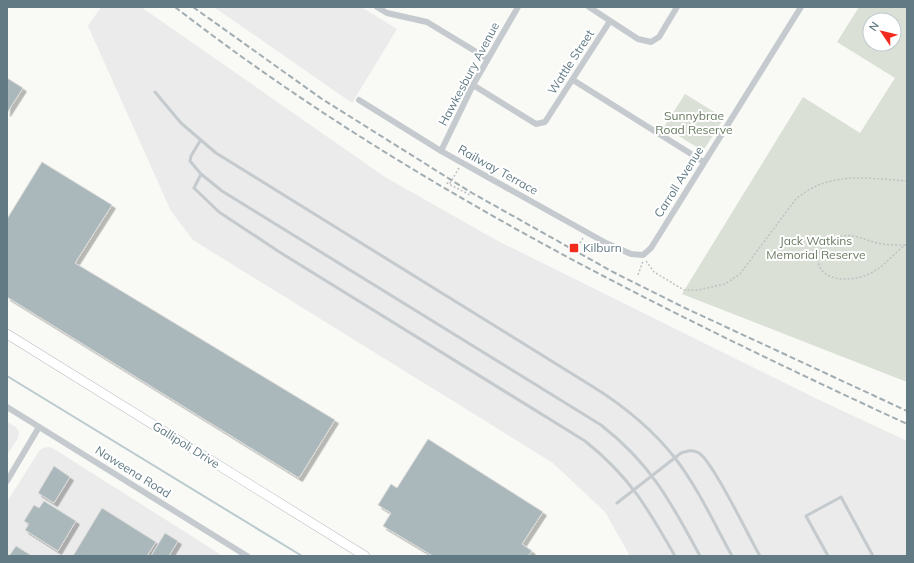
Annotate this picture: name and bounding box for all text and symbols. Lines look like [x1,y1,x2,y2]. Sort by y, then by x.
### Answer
north arrow [862,12,902,52]
street label: Hawkesbury Avenue [435,19,502,128]
text: N [866,19,882,34]
street label: Wattle Street [544,27,597,97]
park label: Sunnybrae Road Reserve [655,108,733,137]
street label: Railway Terrace [456,141,541,198]
street label: Carroll Avenue [651,143,706,220]
park label: Jack Watkins Memorial Reserve [766,233,866,262]
place label: Kilburn [583,240,622,255]
marker: Kilburn [568,242,580,254]
street label: Gallipoli Drive [150,418,223,471]
street label: Naweena Road [93,442,174,501]

